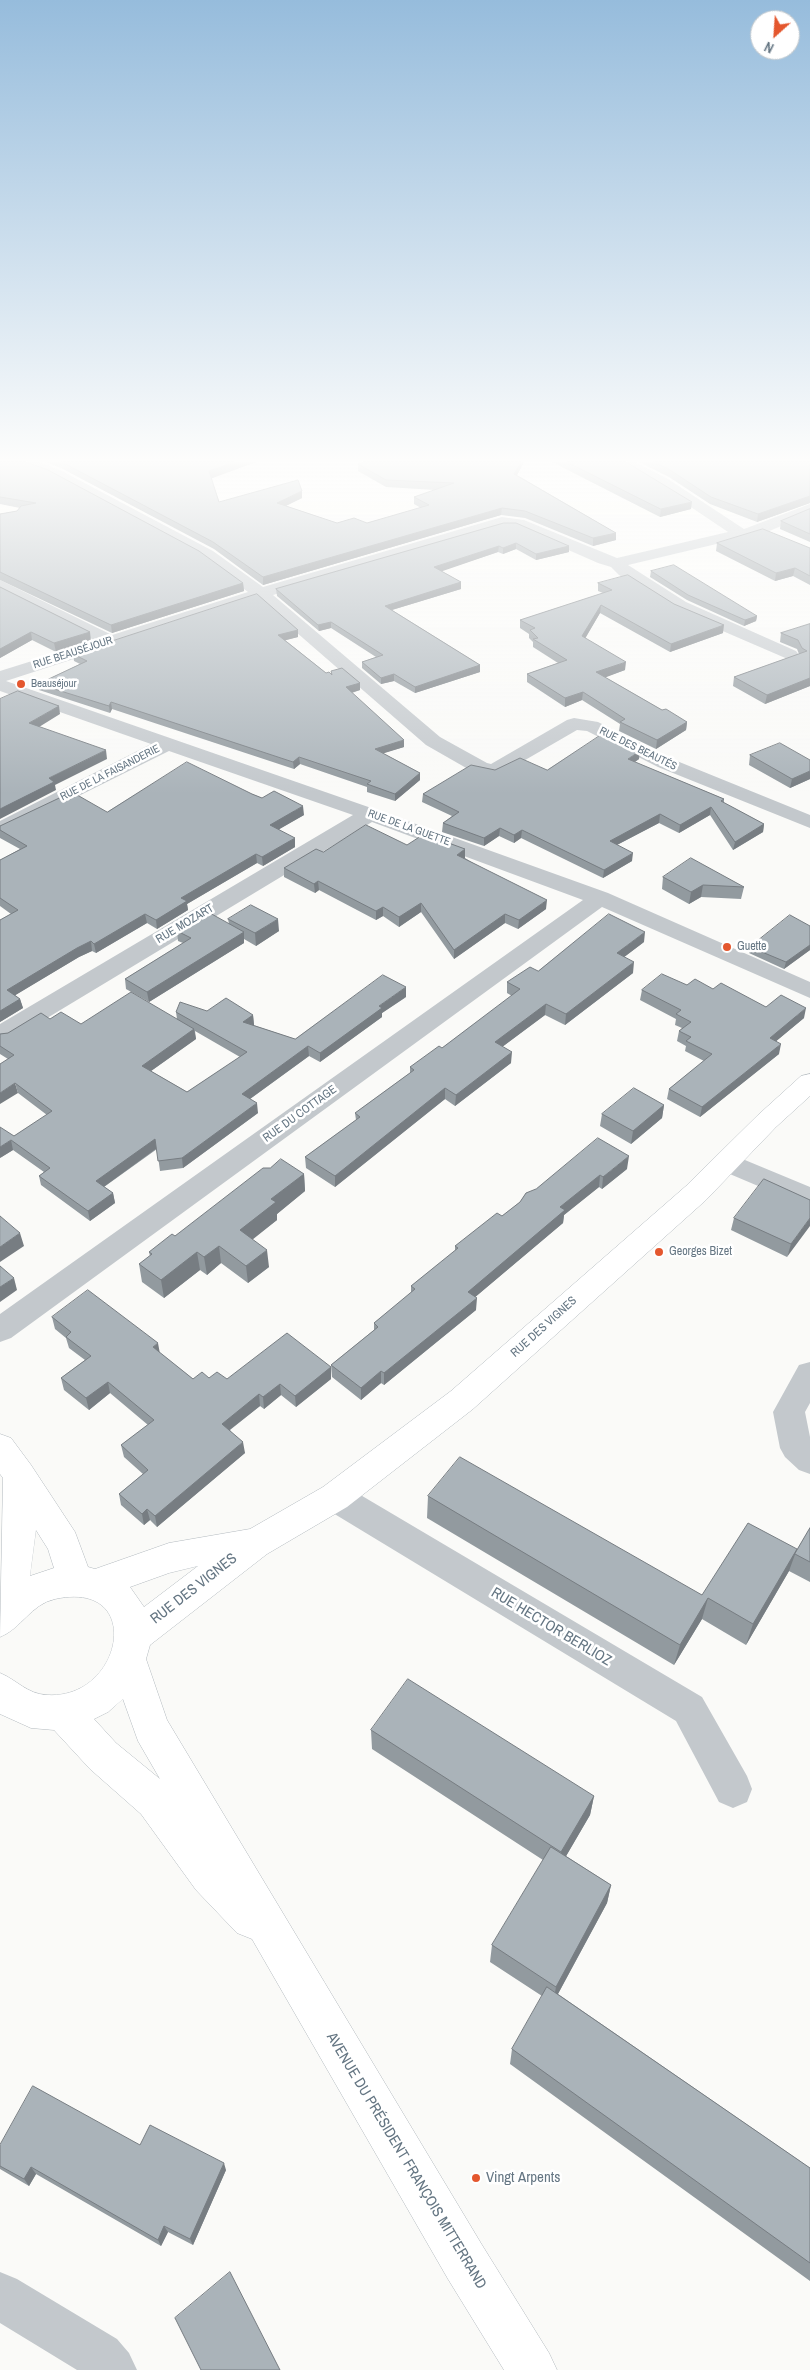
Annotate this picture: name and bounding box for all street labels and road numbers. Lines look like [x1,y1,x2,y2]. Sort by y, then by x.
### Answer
street label: RUE BEAUSÉJOUR [32,634,114,672]
street label: RUE DES BEAUTÉS [597,725,679,773]
street label: RUE DE LA FAISANDERIE [58,742,162,804]
street label: RUE DE LA GUETTE [366,807,452,849]
street label: RUE MOZART [153,901,217,947]
street label: RUE DU COTTAGE [260,1083,340,1145]
street label: RUE DES VIGNES [508,1294,580,1360]
street label: RUE DES VIGNES [147,1550,241,1628]
street label: RUE HECTOR BERLIOZ [488,1584,614,1670]
street label: AVENUE DU PRÉSIDENT FRANÇOIS MITTERRAND [322,2030,490,2292]

